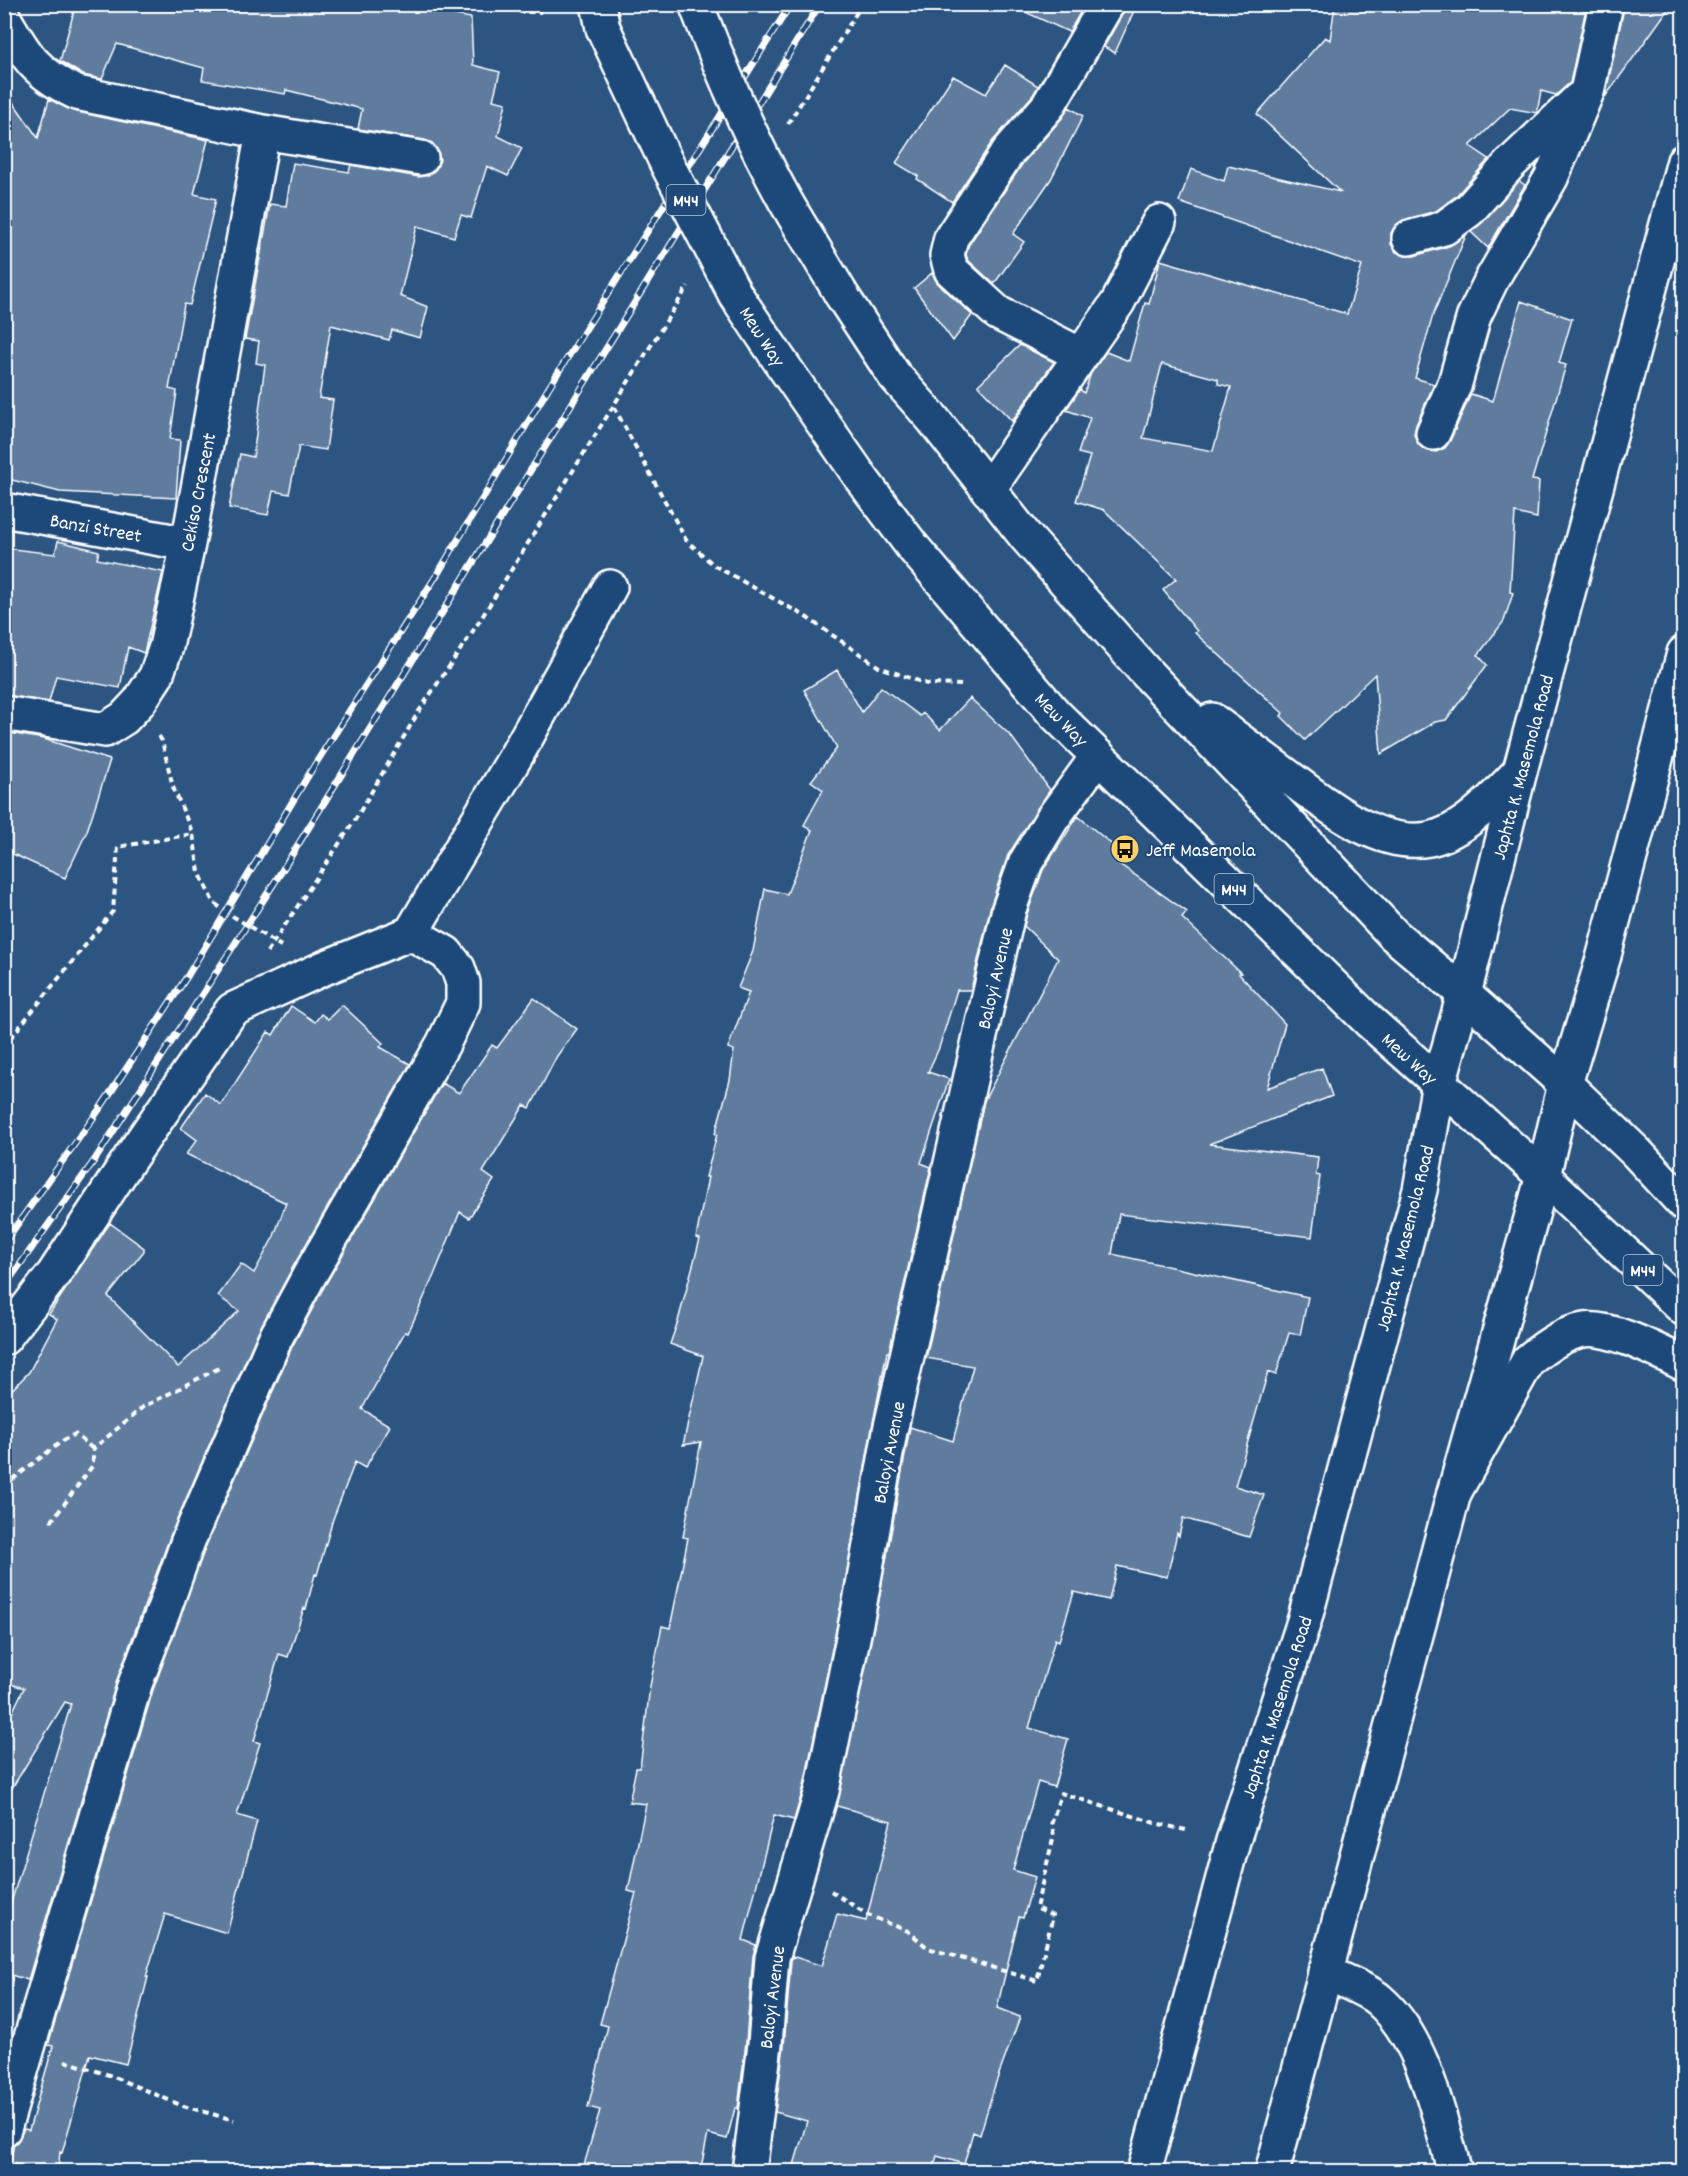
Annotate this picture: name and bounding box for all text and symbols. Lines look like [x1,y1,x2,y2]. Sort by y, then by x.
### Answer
road number: M44 [666,185,706,215]
street label: Mew Way [731,302,791,374]
street label: Cekiso Crescent [175,431,225,554]
street label: Banzi Street [47,508,143,552]
street label: Japhta K. Masemola Road [1487,672,1563,863]
street label: Mew Way [1027,687,1094,756]
bus stop icon: Jeff Masemola [1109,833,1141,865]
place label: Jeff Masemola [1146,838,1256,866]
road number: M44 [1214,874,1254,904]
street label: Baloyi Avenue [972,925,1022,1032]
street label: Mew Way [1374,1027,1443,1094]
street label: Japhta K. Masemola Road [1370,1143,1444,1335]
road number: M44 [1624,1255,1662,1285]
street label: Baloyi Avenue [867,1399,915,1506]
street label: Japhta K. Masemola Road [1236,1613,1322,1803]
street label: Baloyi Avenue [754,1944,794,2050]

